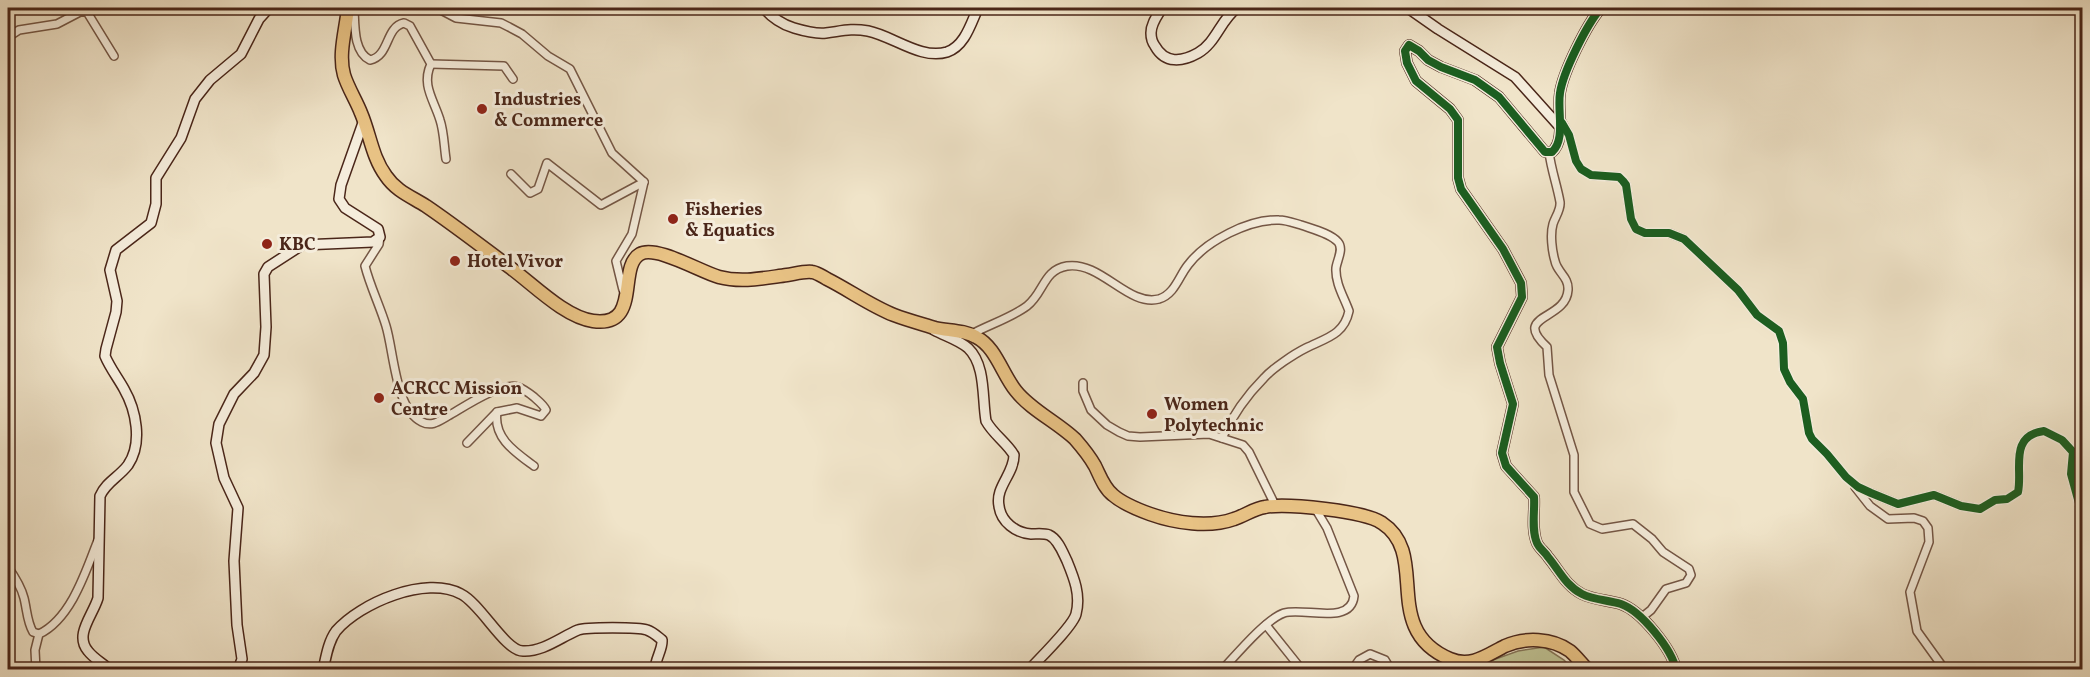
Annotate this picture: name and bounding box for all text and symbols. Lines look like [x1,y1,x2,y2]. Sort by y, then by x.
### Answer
place label: Industries & Commerce [494,88,603,134]
marker: Industries & Commerce [475,102,489,116]
place label: Fisheries & Equatics [685,198,775,244]
marker: Fisheries & Equatics [666,212,680,226]
place label: KBC [279,233,316,258]
marker: KBC [260,237,274,251]
place label: Hotel Vivor [467,250,563,275]
marker: Hotel Vivor [448,254,462,268]
place label: ACRCC Mission Centre [391,377,522,423]
marker: ACRCC Mission Centre [372,391,386,405]
place label: Women Polytechnic [1164,393,1264,439]
marker: Women Polytechnic [1145,407,1159,421]

